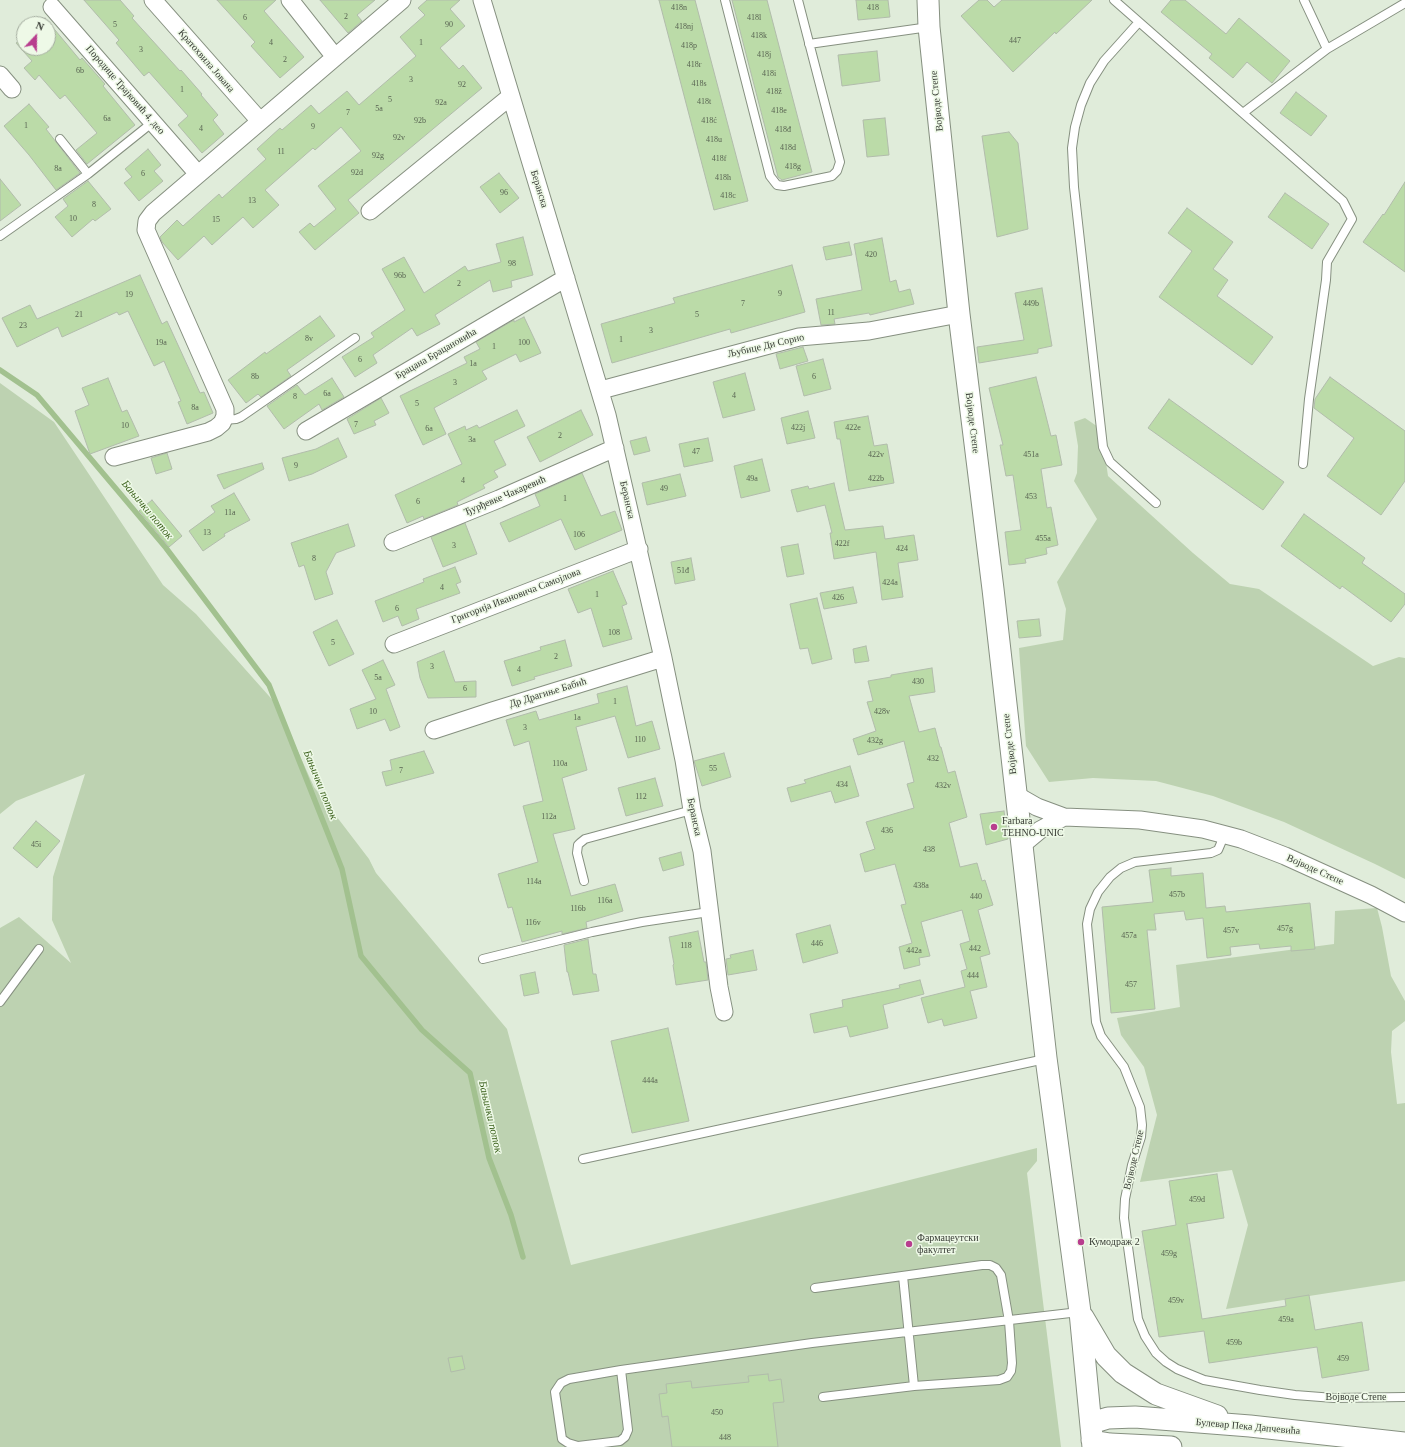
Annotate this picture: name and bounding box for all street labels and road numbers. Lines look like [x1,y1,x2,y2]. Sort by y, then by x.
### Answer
street label: Кратохвила Јована [175,27,237,95]
street label: Породице Трајковић 4. део [83,43,167,137]
street label: Војводе Степе [928,70,946,132]
street label: Беранска [528,169,550,209]
street label: Брацана Брацановића [393,326,479,382]
street label: Љубице Ди Сорно [727,331,805,361]
street label: Војводе Степе [962,392,982,454]
street label: Ђурђевке Чакаревић [462,473,548,519]
street label: Беранска [617,480,637,520]
street label: Григорија Ивановича Самојлова [450,566,582,626]
street label: Др Драгиње Бабић [508,676,588,710]
street label: Војводе Степе [1000,713,1020,775]
street label: Беранска [684,797,704,837]
street label: Војводе Степе [1285,852,1345,888]
street label: Војводе Степе [1121,1129,1147,1191]
street label: Војводе Степе [1326,1391,1386,1403]
street label: Булевар Пека Дапчевића [1195,1416,1301,1438]

